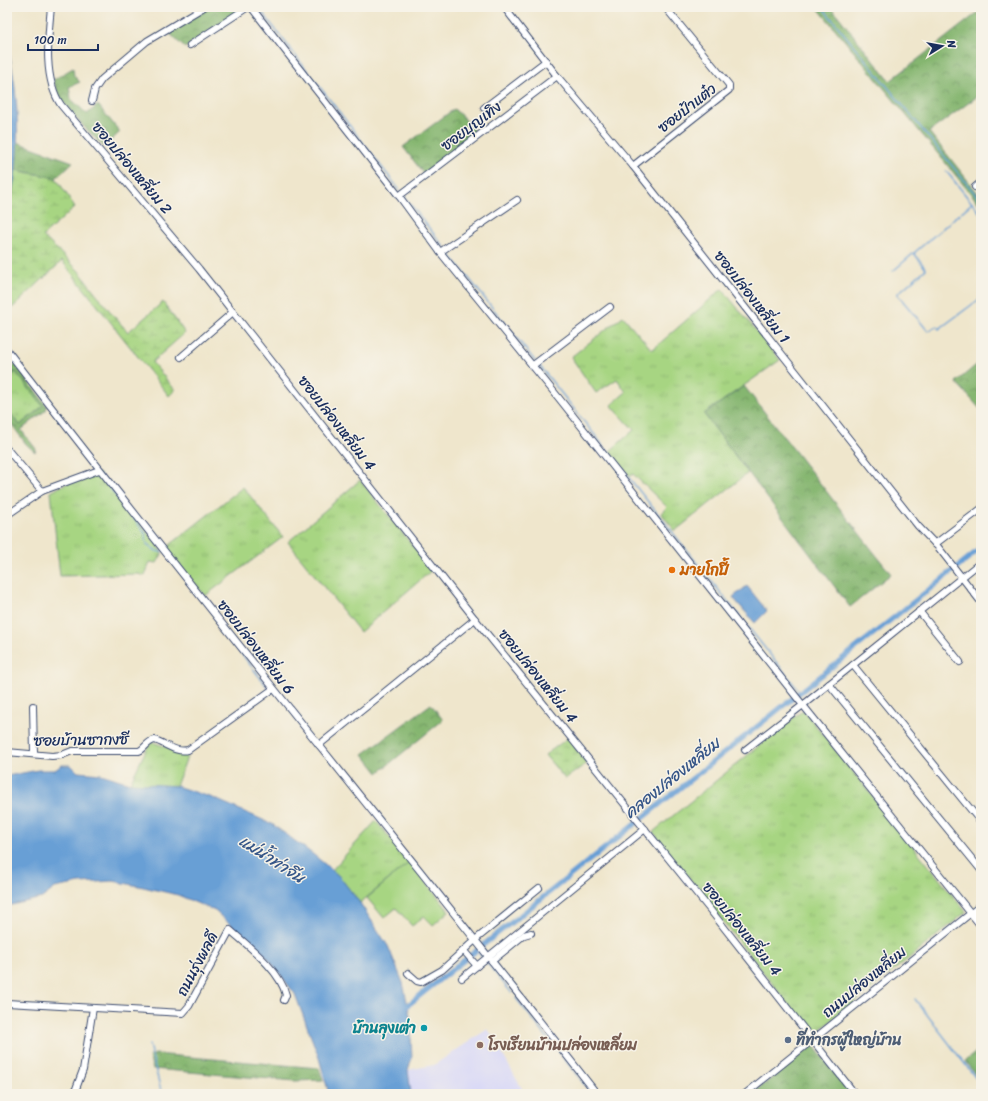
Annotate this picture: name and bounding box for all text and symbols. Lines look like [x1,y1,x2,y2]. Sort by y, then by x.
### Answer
scale bar [28,26,98,52]
north arrow [922,26,962,66]
text: 100 m [34,29,67,51]
text: N [941,38,961,50]
street label: ซอยป้าแต๋ว [652,76,722,140]
street label: ซอยบุญเทิง [435,94,507,158]
street label: ซอยปล่องเหลี่ยม 2 [85,116,179,221]
street label: ซอยปล่องเหลี่ยม 1 [707,245,797,349]
street label: ซอยปล่องเหลี่ยม 4 [291,370,383,476]
place label: มายโกปี้ [679,557,730,583]
marker: มายโกปี้ [667,565,677,575]
street label: ซอยปล่องเหลี่ยม 6 [211,594,301,700]
street label: ซอยปล่องเหลี่ยม 4 [492,623,584,729]
street label: ซอยบ้านซากงซี [33,726,131,754]
water label: คลองปล่องเหลี่ยม [617,729,728,826]
water label: แม่น้ำท่าจีน [233,827,312,892]
street label: ซอยปล่องเหลี่ยม 4 [696,876,788,982]
street label: ถนนรุ่งผลดี [169,925,226,1001]
street label: ถนนปล่องเหลี่ยม [816,939,913,1024]
place label: บ้านลุงเต่า [352,1015,416,1041]
marker: บ้านลุงเต่า [419,1023,429,1033]
place label: ที่ทำกรผู้ใหญ่บ้าน [796,1027,902,1053]
place label: โรงเรียนบ้านปล่องเหลี่ยม [488,1032,638,1058]
marker: ที่ทำกรผู้ใหญ่บ้าน [783,1035,793,1045]
marker: โรงเรียนบ้านปล่องเหลี่ยม [475,1040,485,1050]

